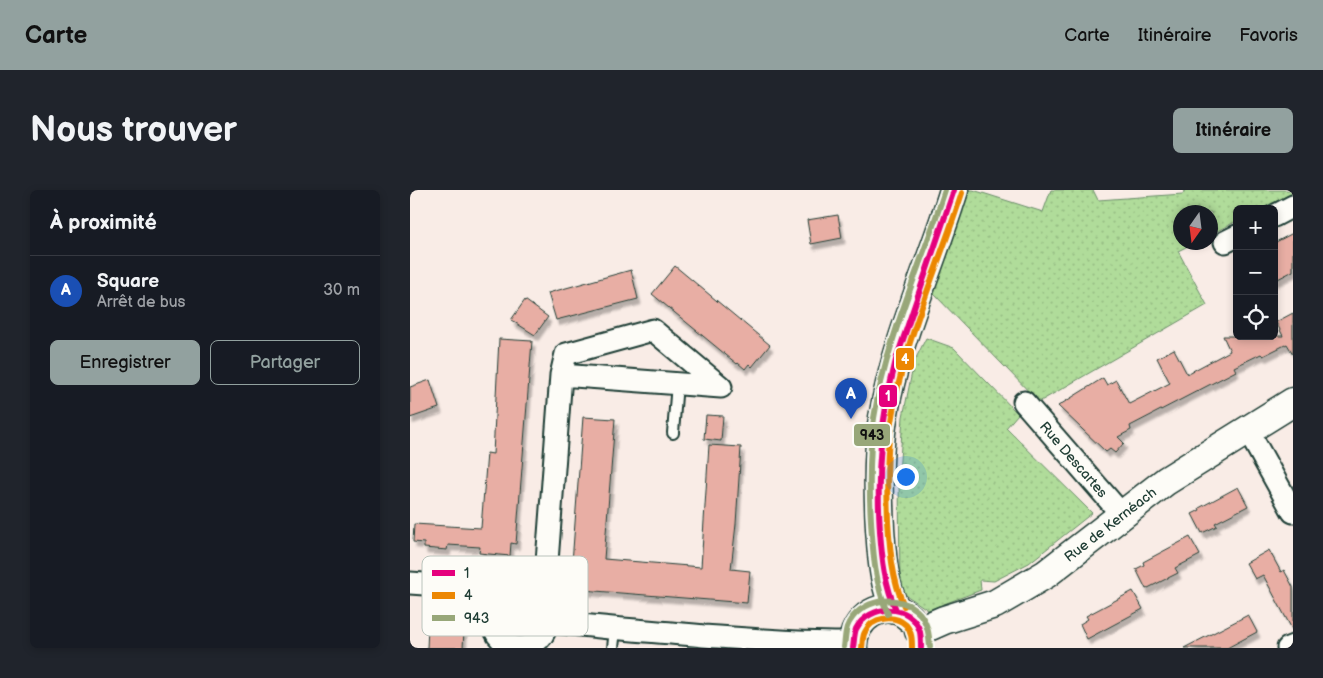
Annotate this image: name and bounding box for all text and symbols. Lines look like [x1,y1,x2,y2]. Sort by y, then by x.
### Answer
text: Carte [25,21,87,50]
text: Carte [1064,25,1110,46]
text: Itinéraire [1138,25,1211,46]
text: Favoris [1239,25,1298,46]
button: Itinéraire [1173,108,1293,153]
text: Nous trouver [30,109,237,152]
north arrow [1173,205,1218,250]
map controls [1233,205,1278,340]
button: + [1233,205,1278,250]
text: À proximité [50,210,157,235]
button: − [1233,250,1278,295]
text: Square [97,270,159,293]
text: A [61,281,71,300]
text: 30 m [323,281,360,300]
text: Arrêt de bus [97,293,186,312]
button: locate [1233,295,1278,340]
button: Enregistrer [50,340,200,385]
button: Partager [210,340,360,385]
line badge: 4 [895,347,915,371]
text: 4 [901,351,910,368]
pin: A [835,378,867,419]
line badge: 1 [878,384,898,408]
text: 1 [885,388,891,405]
street label: Rue Descartes [1036,418,1111,501]
line badge: 943 [853,423,891,447]
text: 943 [860,427,884,444]
your location [893,464,919,490]
street label: Rue de Kernéach [1061,484,1160,566]
legend [422,556,588,636]
text: 1 [464,565,469,582]
text: 4 [464,587,473,604]
text: 943 [464,610,489,627]

